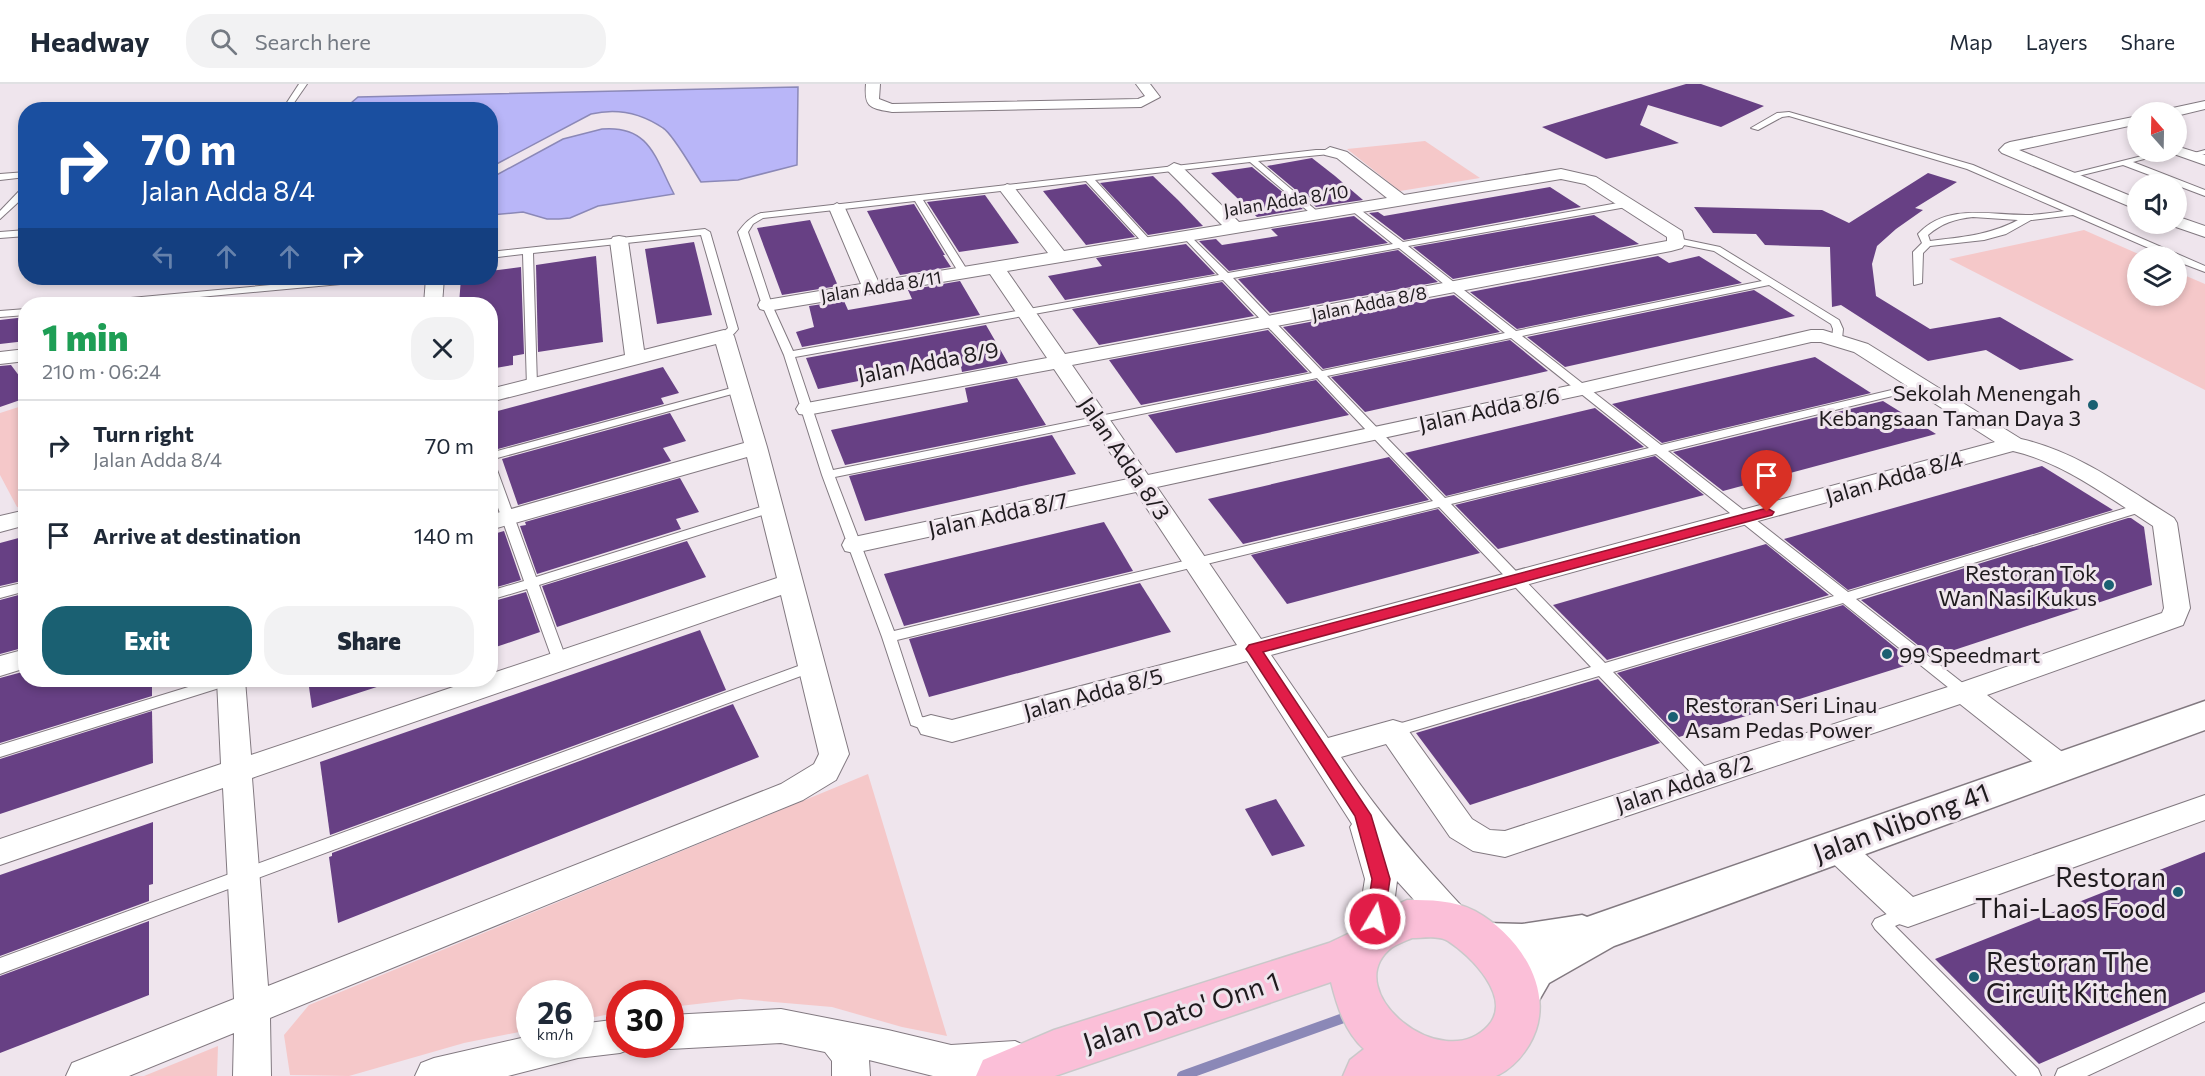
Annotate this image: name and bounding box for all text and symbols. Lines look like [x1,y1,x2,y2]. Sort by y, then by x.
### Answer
search box [186,14,606,68]
text: Headway [30,24,150,58]
icon: search [207,25,240,58]
text: Search here [255,28,371,55]
text: Map [1949,29,1993,54]
text: Layers [2026,29,2088,54]
text: Share [2121,29,2175,54]
north arrow [2127,102,2187,162]
map controls [2127,102,2187,306]
text: 70 m [141,122,236,174]
icon: right [42,126,120,204]
text: Jalan Adda 8/4 [141,174,315,207]
button: sound [2127,174,2187,234]
street label: Jalan Adda 8/10 [1222,179,1350,221]
icon: left [147,240,180,273]
icon: ahead [210,240,243,273]
icon: ahead [273,240,306,273]
icon: right [336,240,369,273]
button: layers [2127,246,2187,306]
street label: Jalan Adda 8/11 [819,266,943,306]
street label: Jalan Adda 8/8 [1309,281,1429,325]
text: 1 min [42,314,128,358]
button: close [411,317,474,380]
street label: Jalan Adda 8/9 [855,335,1001,389]
text: 210 m · 06:24 [42,359,161,383]
place label: Sekolah Menengah Kebangsaan Taman Daya 3 [1818,379,2081,431]
street label: Jalan Adda 8/6 [1416,381,1562,437]
street label: Jalan Adda 8/3 [1074,391,1176,525]
marker: Sekolah Menengah Kebangsaan Taman Daya 3 [2086,398,2100,412]
text: Turn right [93,420,194,447]
icon: right [42,429,75,462]
text: 70 m [425,432,474,459]
street label: Jalan Adda 8/4 [1822,444,1966,510]
text: Jalan Adda 8/4 [93,447,222,471]
pin [1741,450,1792,512]
icon: arrive [1750,459,1783,492]
street label: Jalan Adda 8/7 [926,486,1070,542]
icon: arrive [42,519,75,552]
text: Arrive at destination [93,522,301,549]
text: 140 m [414,522,474,549]
place label: Restoran Tok Wan Nasi Kukus [1938,559,2097,611]
marker: Restoran Tok Wan Nasi Kukus [2102,578,2116,592]
button: Exit [42,606,252,675]
button: Share [264,606,474,675]
place label: 99 Speedmart [1899,641,2040,668]
marker: 99 Speedmart [1880,647,1894,661]
street label: Jalan Adda 8/5 [1020,661,1166,725]
place label: Restoran Seri Linau Asam Pedas Power [1685,691,1877,743]
marker: Restoran Seri Linau Asam Pedas Power [1666,710,1680,724]
street label: Jalan Adda 8/2 [1612,748,1756,818]
street label: Jalan Nibong 41 [1808,775,1994,869]
place label: Restoran Thai-Laos Food [1975,860,2166,924]
marker: Restoran Thai-Laos Food [2171,885,2185,899]
position arrow [1343,887,1407,951]
place label: Restoran The Circuit Kitchen [1986,945,2168,1009]
street label: Jalan Dato' Onn 1 [1078,964,1284,1058]
marker: Restoran The Circuit Kitchen [1967,970,1981,984]
speed limit sign: 30 [606,980,684,1058]
text: 26 [537,993,573,1030]
text: km/h [537,1025,573,1043]

